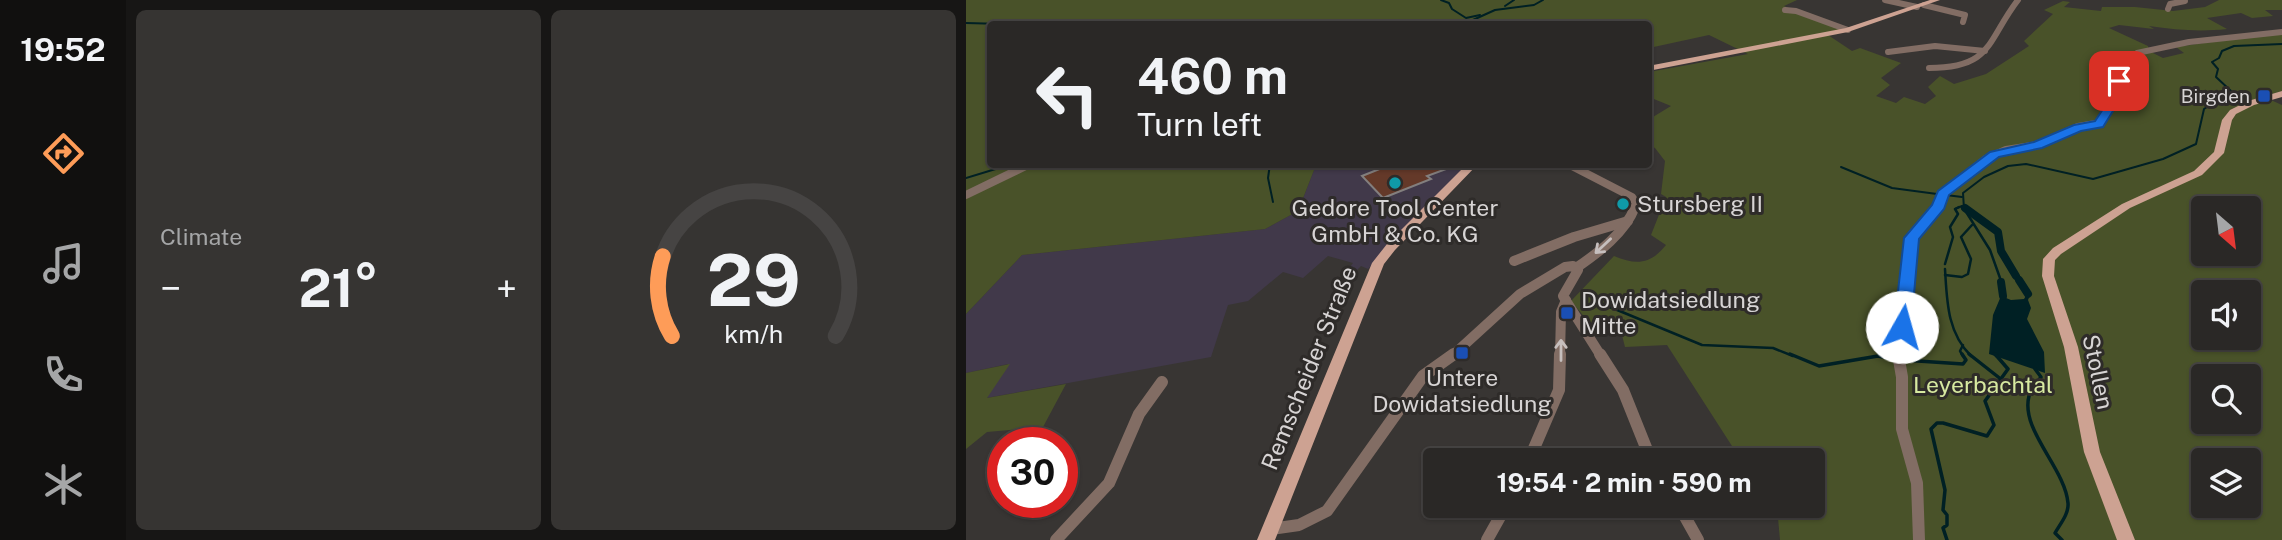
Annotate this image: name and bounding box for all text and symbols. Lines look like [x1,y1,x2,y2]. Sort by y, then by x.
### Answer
text: 19:52 [20,31,106,68]
text: 460 m [1137,47,1288,105]
icon: left [1022,49,1113,140]
pin [2089,51,2149,111]
icon: arrive [2100,62,2138,100]
place label: Birgden [2181,85,2250,107]
marker: Birgden [2256,88,2272,104]
text: Turn left [1137,106,1262,143]
icon: directions [39,129,88,178]
marker: Gedore Tool Center GmbH & Co. KG [1387,175,1403,191]
place label: Stursberg II [1637,190,1763,217]
place label: Gedore Tool Center GmbH & Co. KG [1292,194,1498,247]
marker: Stursberg II [1615,196,1631,212]
north arrow [2191,196,2261,266]
map controls [2191,196,2261,518]
text: Climate [160,223,242,250]
text: 29 [706,237,801,322]
one-way arrow [1594,238,1612,254]
icon: music [39,239,88,288]
text: 21° [299,258,378,319]
street label: Remscheider Straße [1255,262,1362,474]
text: − [160,266,181,311]
text: + [496,266,517,311]
button: sound [2191,280,2261,350]
place label: Dowidatsiedlung Mitte [1581,286,1760,339]
position arrow [1865,290,1939,364]
marker: Dowidatsiedlung Mitte [1559,305,1575,321]
text: km/h [724,319,783,349]
street label: Stollen [2077,332,2120,412]
one-way arrow [1554,338,1568,361]
marker: Untere Dowidatsiedlung [1454,345,1470,361]
icon: phone [39,350,88,399]
place label: Untere Dowidatsiedlung [1372,364,1552,417]
button: search [2191,364,2261,434]
park label: Leyerbachtal [1913,371,2053,398]
speed limit sign: 30 [987,427,1078,518]
button: layers [2191,448,2261,518]
icon: climate [39,460,88,509]
text: 19:54 · 2 min · 590 m [1496,467,1752,498]

